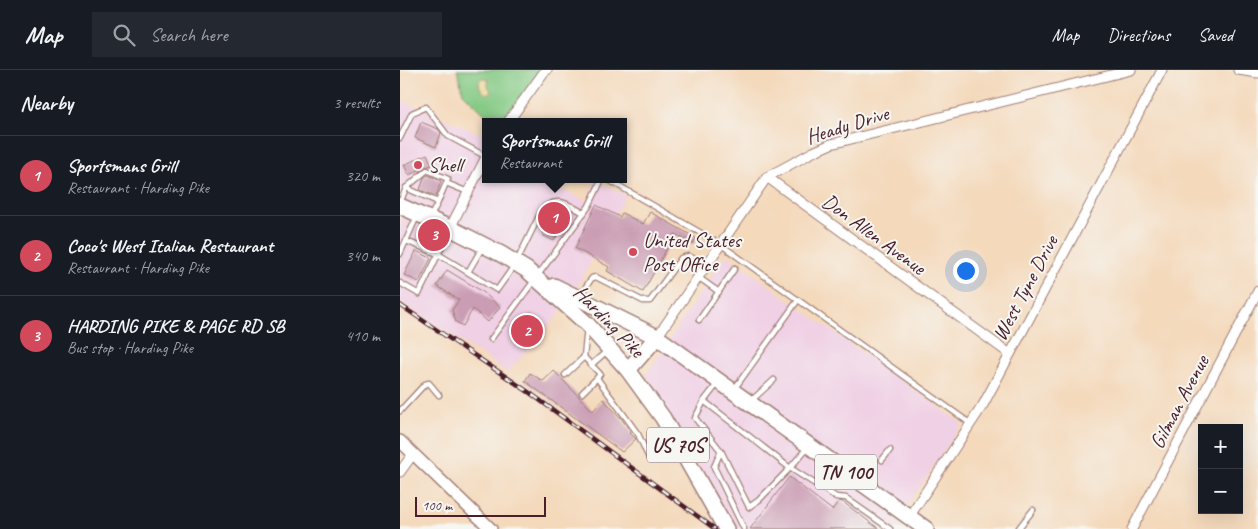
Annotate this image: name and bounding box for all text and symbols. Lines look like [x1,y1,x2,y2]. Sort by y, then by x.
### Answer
search box [92,12,442,57]
text: Map [25,20,62,50]
icon: search [110,21,138,49]
text: Search here [150,23,228,47]
text: Map [1052,24,1079,46]
text: Directions [1107,24,1170,46]
text: Saved [1198,24,1233,46]
text: Nearby [20,90,73,116]
text: 3 results [333,93,380,113]
street label: Heady Drive [803,100,894,150]
popup [482,118,627,183]
text: Sportsmans Grill [500,129,609,153]
place label: Shell [428,152,466,178]
text: Restaurant [500,153,562,173]
text: Sportsmans Grill [67,154,176,178]
marker: Shell [412,159,424,171]
text: 1 [32,166,40,186]
text: 320 m [346,166,380,186]
text: Restaurant · Harding Pike [67,178,209,198]
street label: Don Allen Avenue [817,188,932,281]
pin: 1 [538,199,570,237]
pin: 3 [418,216,450,254]
place label: United States Post Office [643,227,743,277]
street label: West Tyne Drive [986,230,1064,345]
text: Coco's West Italian Restaurant [67,234,273,258]
text: 2 [32,246,40,266]
text: 340 m [346,246,380,266]
marker: United States Post Office [627,246,639,258]
text: Restaurant · Harding Pike [67,258,209,278]
your location [953,258,979,284]
street label: Harding Pike [568,279,651,364]
pin: 2 [511,312,543,350]
text: HARDING PIKE & PAGE RD SB [67,314,284,338]
text: 3 [32,326,40,346]
text: 410 m [346,326,380,346]
text: Bus stop · Harding Pike [67,338,193,358]
street label: Gilman Avenue [1144,350,1215,453]
map controls [1198,424,1243,514]
button: + [1198,424,1243,469]
road number: US 70S [647,428,709,462]
road number: TN 100 [815,454,877,490]
button: − [1198,469,1243,514]
scale bar [415,494,546,517]
text: 100 m [422,497,452,514]

